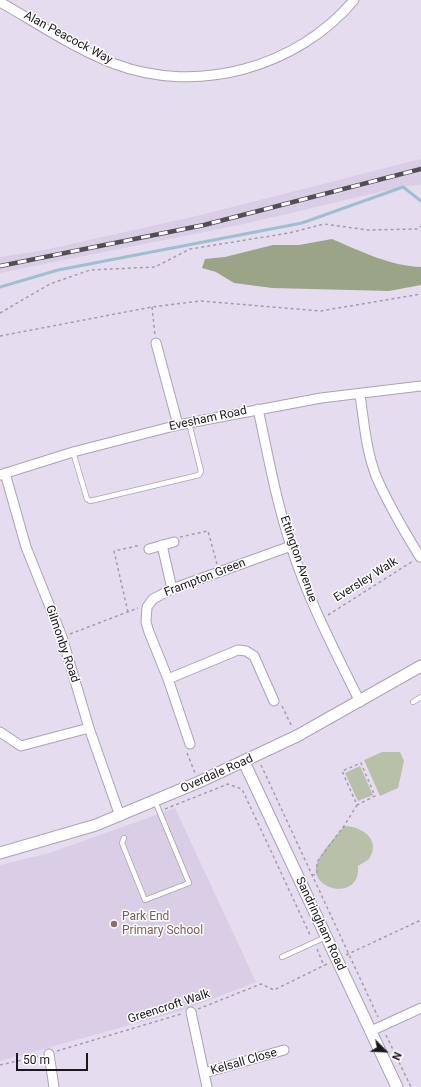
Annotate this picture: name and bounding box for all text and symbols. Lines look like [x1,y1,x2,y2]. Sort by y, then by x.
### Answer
street label: Alan Peacock Way [21,9,115,67]
street label: Evesham Road [168,404,248,434]
street label: Ettington Avenue [276,514,320,604]
street label: Eversley Walk [331,555,401,605]
street label: Frampton Green [162,556,248,600]
street label: Gilmonby Road [42,603,82,685]
street label: Overdale Road [179,752,255,796]
street label: Sandringham Road [292,875,348,973]
place label: Park End Primary School [122,910,203,938]
marker: Park End Primary School [109,919,119,929]
street label: Greencroft Walk [126,987,212,1027]
north arrow [365,1031,405,1071]
scale bar [18,1045,90,1071]
street label: Kelsall Close [209,1046,279,1078]
text: N [389,1050,404,1062]
text: 50 m [23,1053,50,1067]

